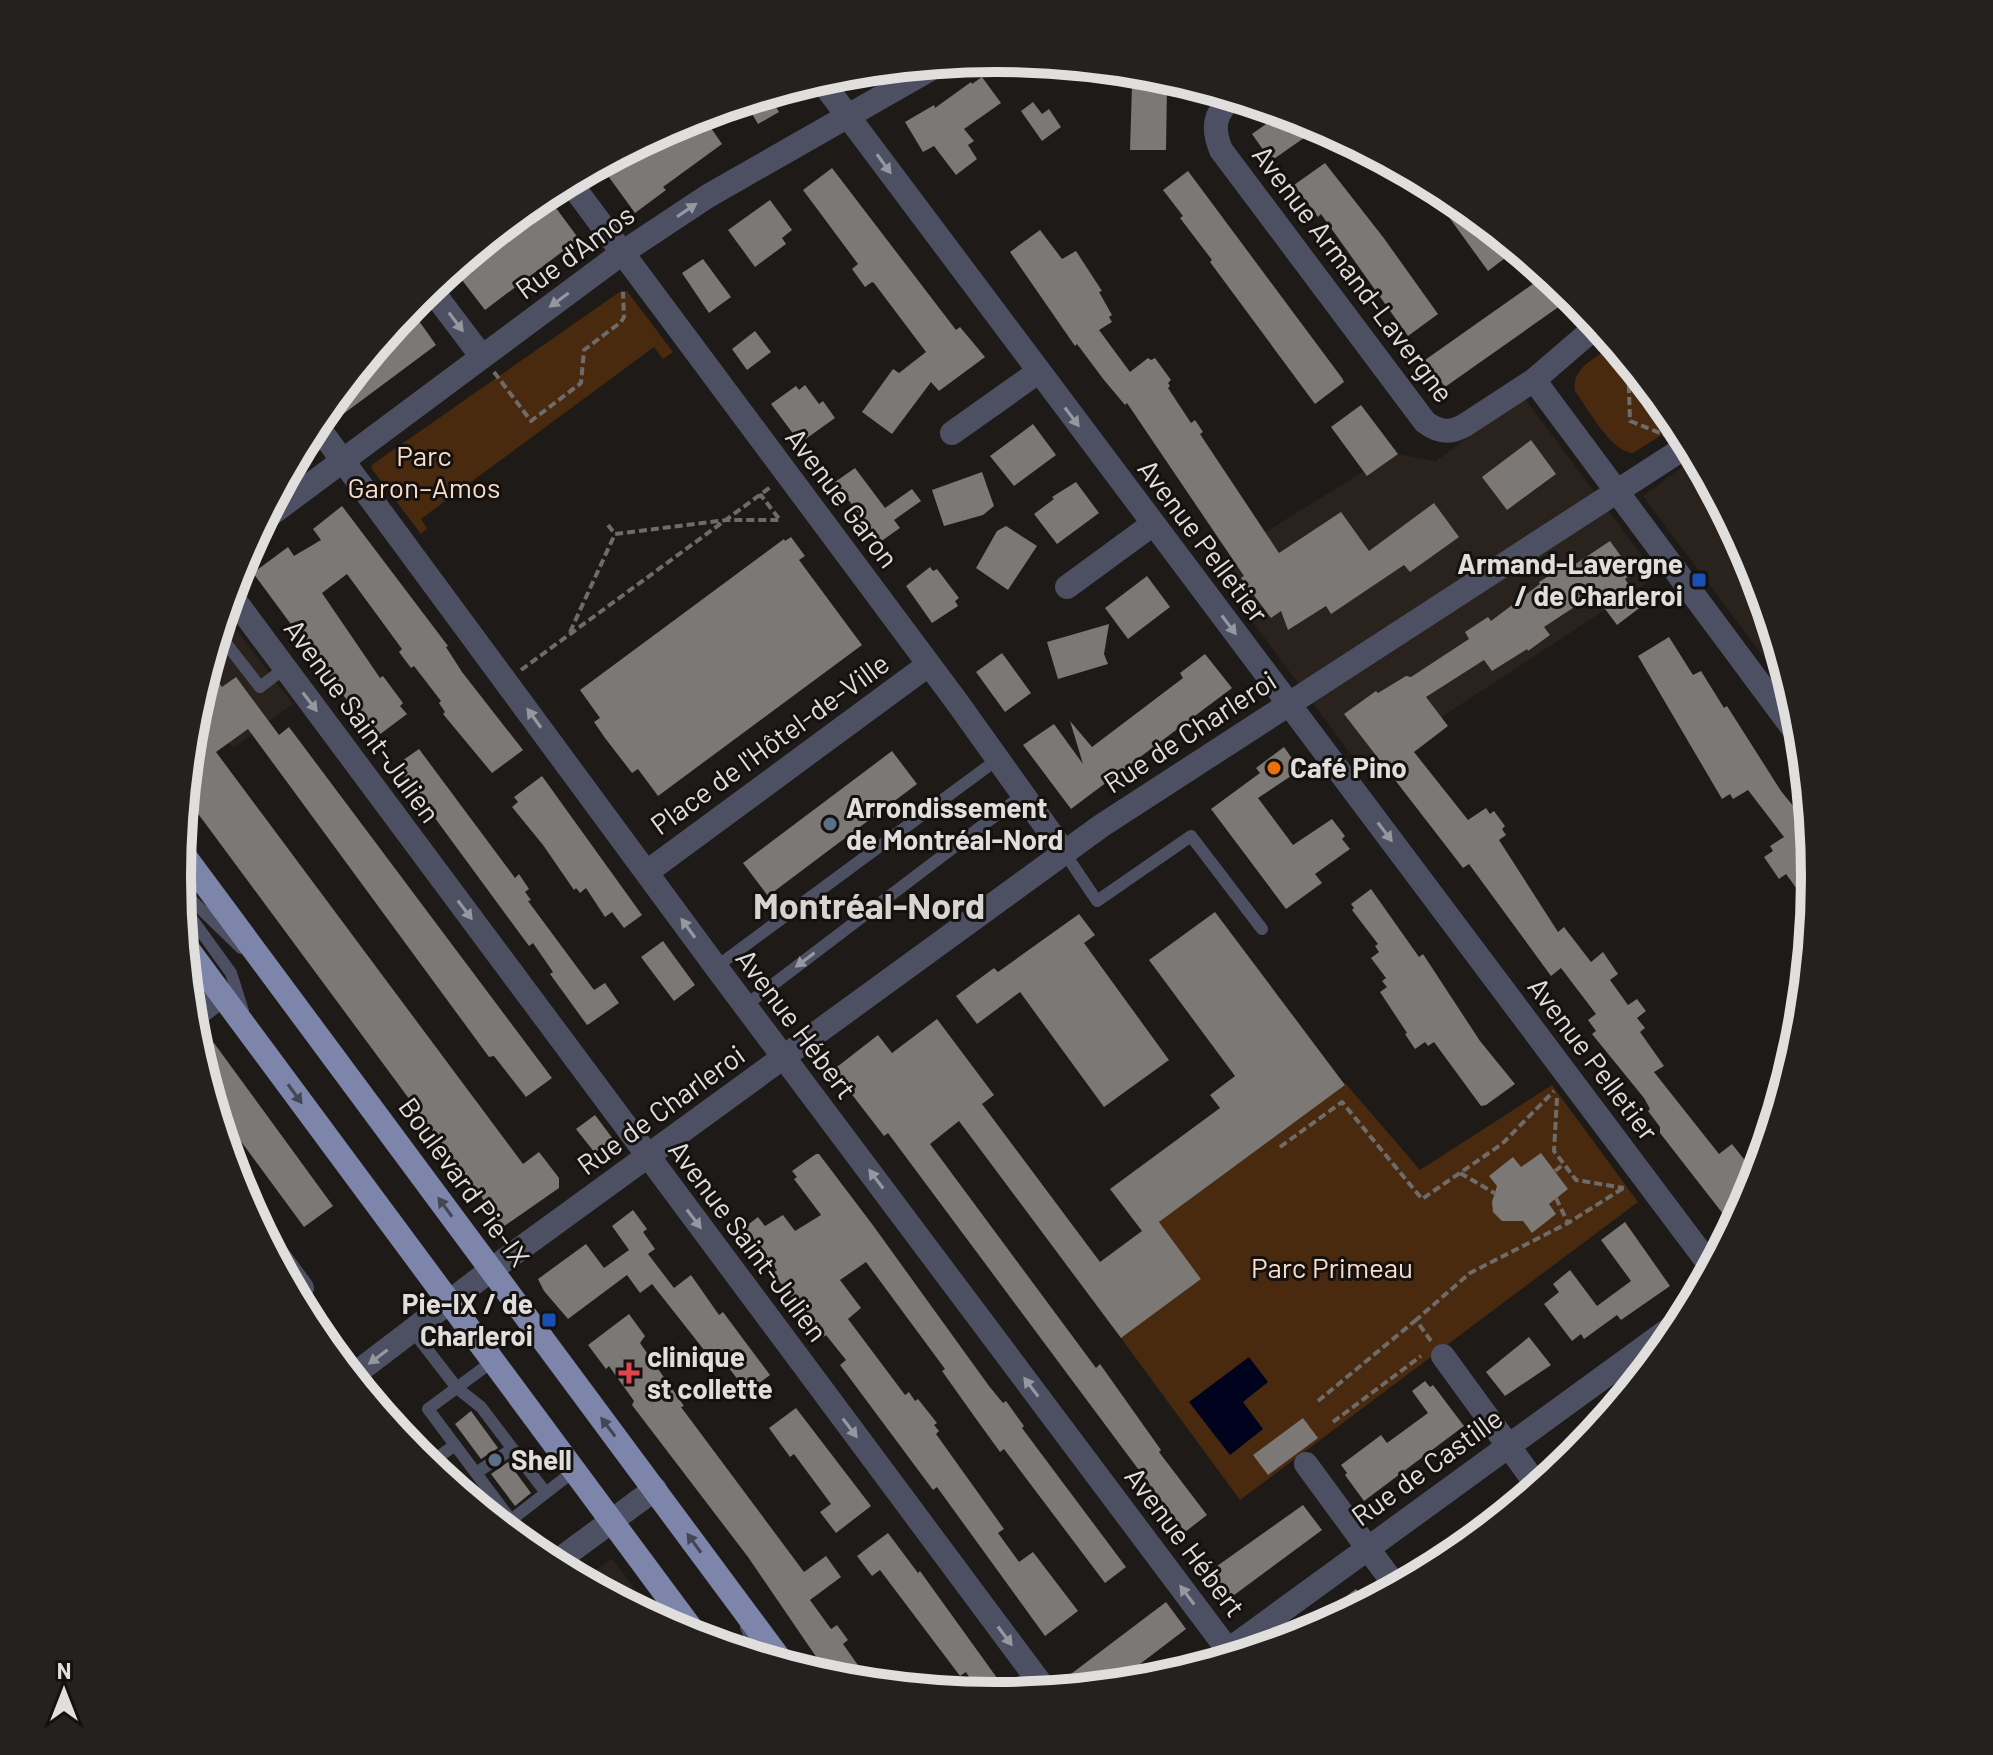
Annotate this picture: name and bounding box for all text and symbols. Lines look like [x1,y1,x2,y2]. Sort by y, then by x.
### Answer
street label: Avenue Armand-Lavergne [1246,138,1462,409]
one-way arrow [875,153,891,174]
street label: Rue d'Amos [508,197,640,306]
one-way arrow [676,203,698,218]
one-way arrow [549,291,570,307]
one-way arrow [447,312,463,332]
one-way arrow [1064,407,1080,427]
street label: Avenue Garon [779,421,906,574]
park label: Parc Garon–Amos [348,438,500,504]
street label: Avenue Pelletier [1131,452,1276,629]
place label: Armand-Lavergne / de Charleroi [1457,546,1683,612]
marker: Armand-Lavergne / de Charleroi [1690,571,1708,589]
street label: Avenue Saint-Julien [278,612,448,829]
one-way arrow [1221,614,1237,636]
street label: Place de l'Hôtel-de-Ville [644,645,895,841]
street label: Rue de Charleroi [1097,663,1282,800]
one-way arrow [302,691,317,712]
one-way arrow [526,708,542,729]
place label: Café Pino [1290,750,1407,784]
marker: Café Pino [1265,759,1283,777]
place label: Arrondissement de Montréal-Nord [846,790,1063,856]
marker: Arrondissement de Montréal-Nord [821,815,839,833]
one-way arrow [1377,822,1393,843]
district label: Montréal-Nord [753,883,985,926]
one-way arrow [456,900,472,921]
one-way arrow [680,918,696,939]
street label: Avenue Hébert [729,942,864,1105]
one-way arrow [795,951,816,967]
street label: Avenue Pelletier [1521,970,1666,1147]
street label: Rue de Charleroi [570,1037,751,1181]
one-way arrow [287,1084,303,1105]
street label: Boulevard Pie-IX [392,1090,537,1273]
street label: Avenue Saint-Julien [662,1133,835,1348]
one-way arrow [868,1169,884,1189]
one-way arrow [438,1197,453,1218]
one-way arrow [686,1209,701,1230]
park label: Parc Primeau [1251,1250,1413,1284]
place label: Pie-IX / de Charleroi [402,1286,533,1352]
marker: Pie-IX / de Charleroi [540,1311,558,1329]
place label: clinique st collette [647,1339,773,1405]
one-way arrow [368,1348,389,1364]
marker: clinique st collette [618,1362,640,1384]
one-way arrow [1024,1377,1040,1397]
street label: Rue de Castille [1344,1400,1508,1532]
one-way arrow [600,1417,616,1437]
one-way arrow [841,1418,857,1438]
place label: Shell [511,1442,572,1476]
marker: Shell [486,1451,504,1469]
street label: Avenue Hébert [1118,1460,1253,1623]
one-way arrow [687,1532,703,1553]
one-way arrow [1180,1585,1196,1605]
one-way arrow [997,1625,1013,1647]
north arrow [24,1651,104,1731]
text: N [57,1657,71,1683]

